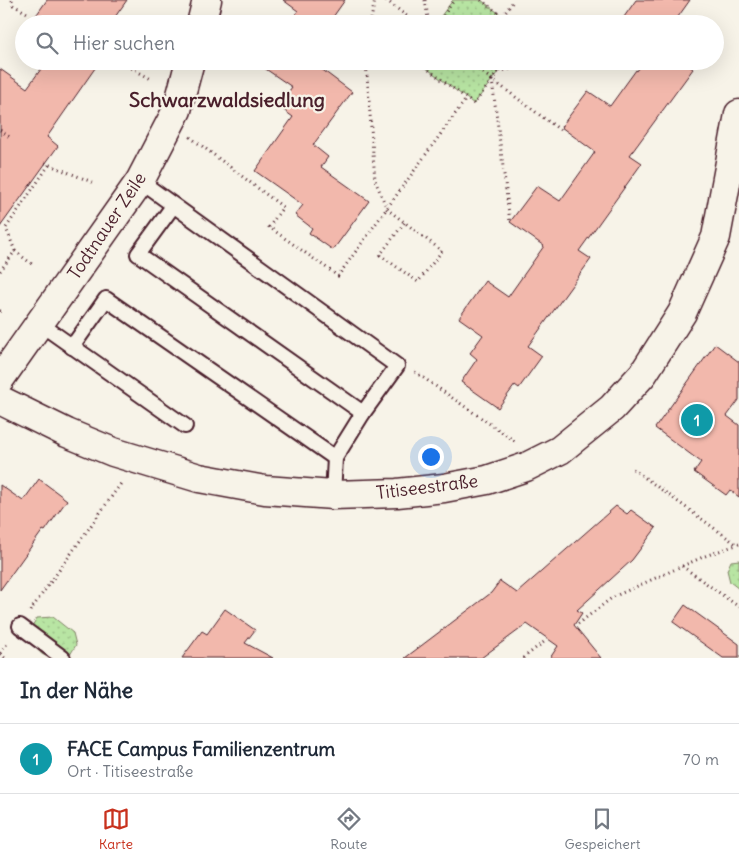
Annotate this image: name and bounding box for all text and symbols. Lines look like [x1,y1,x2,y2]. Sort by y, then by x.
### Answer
search box [15,15,724,70]
icon: search [33,29,61,57]
text: Hier suchen [73,31,175,55]
district label: Schwarzwaldsiedlung [129,87,325,112]
street label: Todtnauer Zeile [62,168,151,284]
pin: 1 [681,401,713,439]
your location [418,444,444,470]
street label: Titiseestraße [375,469,479,504]
text: In der Nähe [20,677,133,704]
text: FACE Campus Familienzentrum [67,737,335,761]
text: 1 [33,749,39,769]
text: 70 m [683,749,719,769]
text: Ort · Titiseestraße [67,761,193,781]
tab: Karte [99,805,133,853]
tab: Route [330,805,367,853]
tab: Gespeichert [564,805,640,853]

